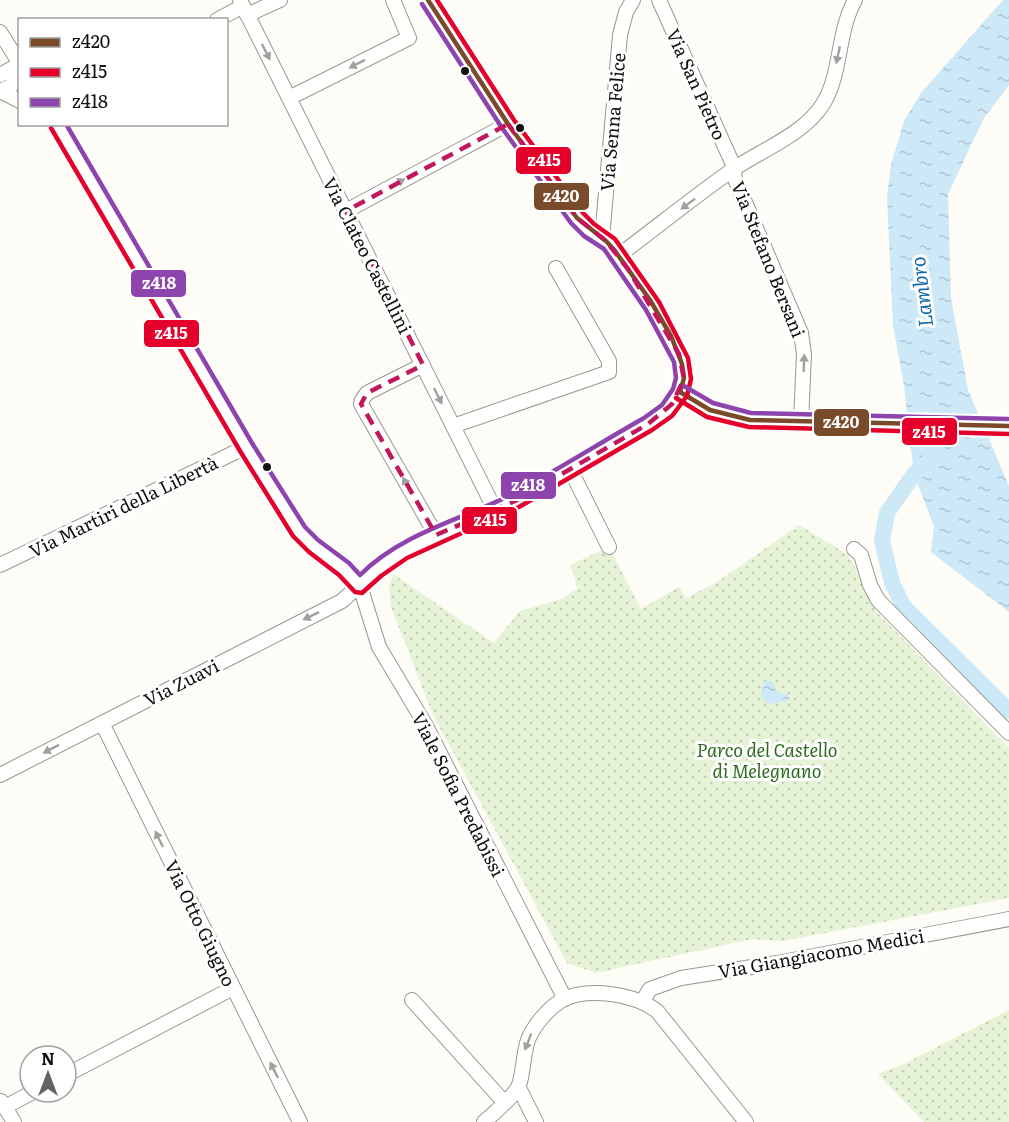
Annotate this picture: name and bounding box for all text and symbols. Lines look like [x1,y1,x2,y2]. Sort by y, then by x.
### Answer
legend [18,18,228,126]
street label: Via San Pietro [660,24,734,144]
text: z420 [72,27,110,54]
one-way arrow [261,44,271,61]
one-way arrow [832,46,842,65]
street label: Via Senna Felice [592,52,632,192]
text: z415 [72,57,107,84]
one-way arrow [348,59,365,69]
unlabelled marker [459,65,471,77]
text: z418 [72,87,108,114]
unlabelled marker [514,122,526,134]
line badge: z415 [515,146,572,175]
text: z415 [527,147,561,171]
street label: Via Clateo Castellini [317,172,419,338]
street label: Via Stefano Bersani [725,177,813,341]
one-way arrow [389,178,406,188]
line badge: z420 [533,182,590,211]
text: z420 [543,183,579,207]
one-way arrow [680,198,696,210]
water label: Lambro [901,255,939,329]
line badge: z418 [130,269,187,298]
text: z418 [142,270,177,294]
line badge: z415 [143,319,200,348]
text: z415 [154,320,188,344]
one-way arrow [799,354,809,373]
one-way arrow [433,387,443,404]
line badge: z420 [813,408,870,437]
text: z420 [823,409,859,433]
line badge: z415 [901,417,958,446]
text: z415 [912,419,946,443]
street label: Via Martiri della Libertà [24,448,222,564]
unlabelled marker [261,461,273,473]
line badge: z418 [500,471,557,500]
text: z418 [511,472,546,496]
one-way arrow [402,476,412,493]
line badge: z415 [461,506,518,535]
text: z415 [473,507,507,531]
one-way arrow [302,612,319,621]
street label: Via Zuavi [139,652,223,712]
street label: Viale Sofia Predabissi [406,707,512,881]
park label: Parco del Castello di Melegnano [696,736,838,784]
one-way arrow [42,744,59,754]
one-way arrow [154,830,164,847]
street label: Via Otto Giugno [159,855,243,991]
street label: Via Giangiacomo Medici [716,922,926,984]
one-way arrow [522,1034,532,1052]
north arrow [18,1044,78,1104]
text: N [41,1046,55,1070]
one-way arrow [269,1061,278,1078]

